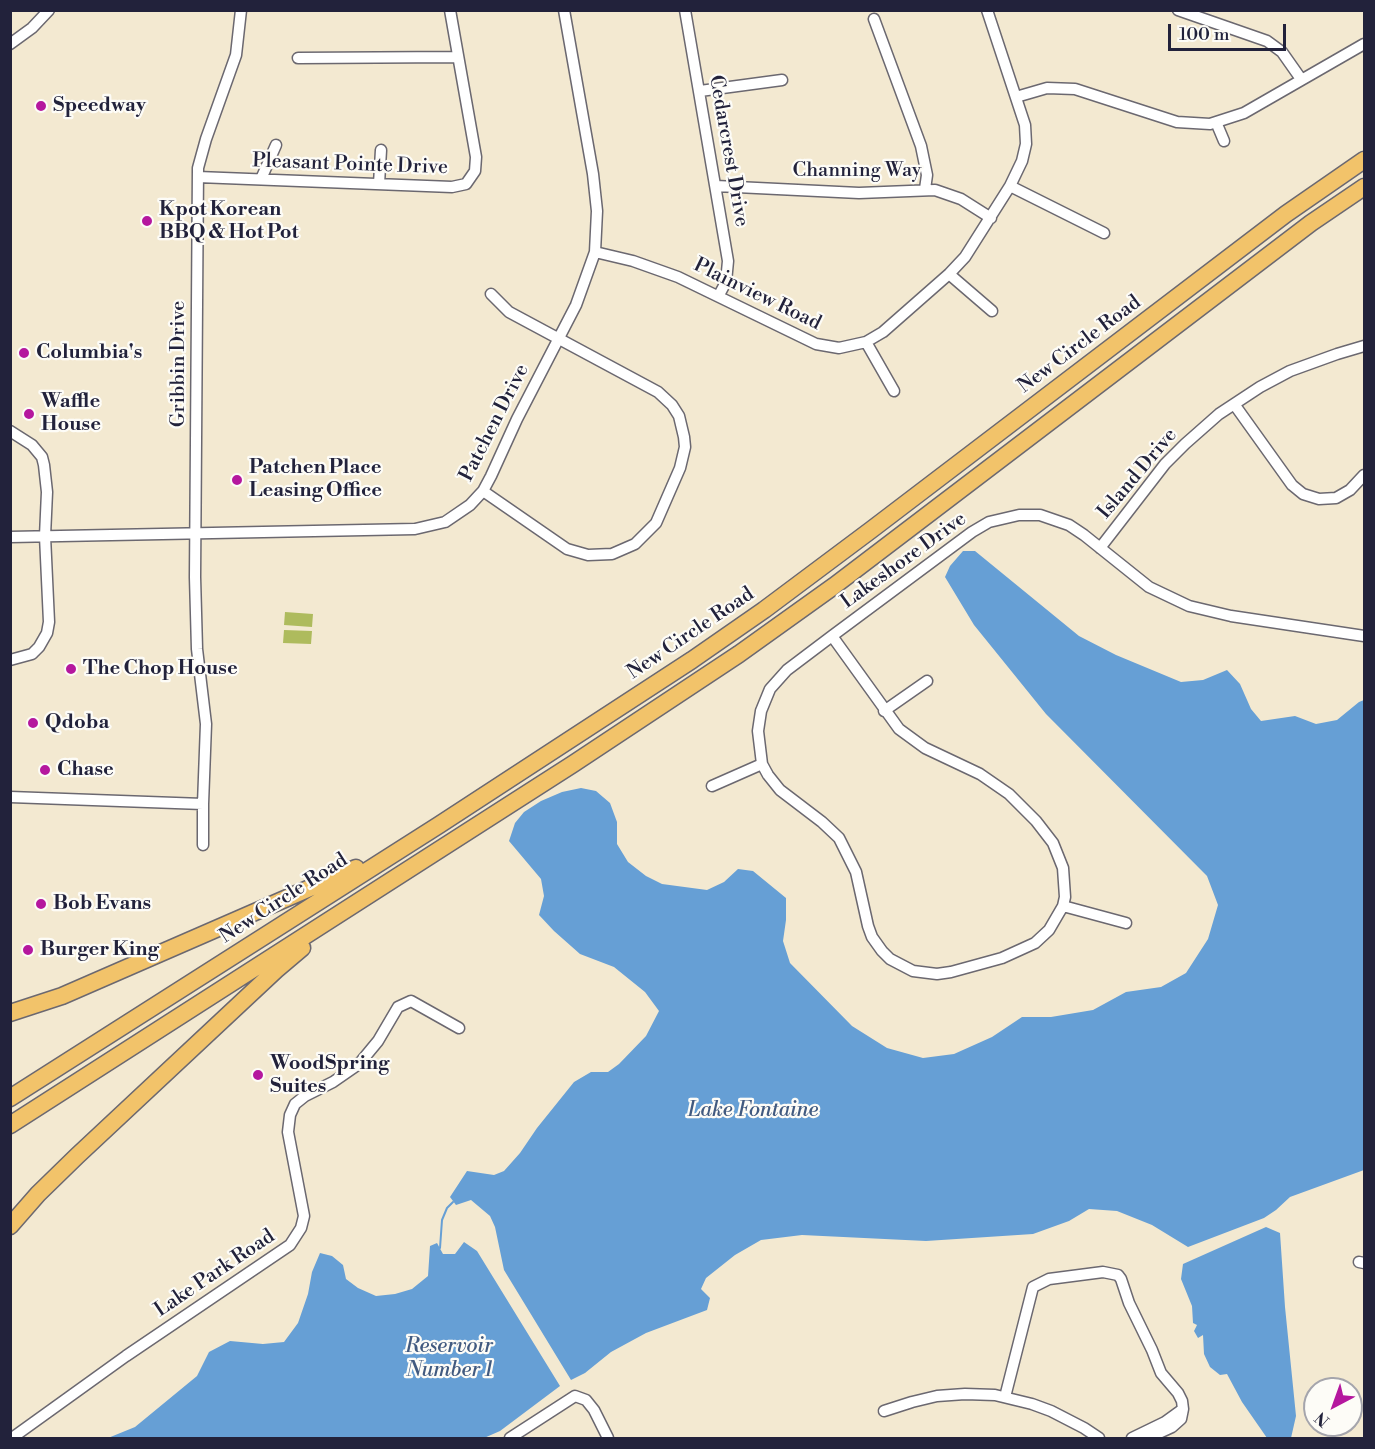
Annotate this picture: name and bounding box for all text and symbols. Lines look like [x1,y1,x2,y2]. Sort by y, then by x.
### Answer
scale bar [1171,12,1290,50]
text: 100 m [1179,23,1230,46]
street label: Cedarcrest Drive [703,73,753,229]
place label: Speedway [53,94,146,118]
marker: Speedway [34,99,48,113]
street label: Pleasant Pointe Drive [252,150,448,180]
street label: Channing Way [792,159,922,183]
place label: Kpot Korean BBQ & Hot Pot [159,198,298,245]
marker: Kpot Korean BBQ & Hot Pot [140,214,154,228]
street label: Plainview Road [689,254,825,336]
street label: New Circle Road [1014,291,1146,399]
street label: Gribbin Drive [167,301,191,427]
place label: Columbia's [36,341,142,365]
marker: Columbia's [17,346,31,360]
street label: Patchen Drive [455,360,535,486]
place label: Waffle House [41,390,101,437]
marker: Waffle House [22,407,36,421]
street label: Island Drive [1093,424,1183,524]
place label: Patchen Place Leasing Office [249,456,382,503]
marker: Patchen Place Leasing Office [230,473,244,487]
street label: Lakeshore Drive [837,507,971,615]
street label: New Circle Road [623,583,759,685]
place label: The Chop House [83,657,238,681]
marker: The Chop House [64,662,78,676]
place label: Qdoba [45,711,109,735]
marker: Qdoba [26,716,40,730]
place label: Chase [57,758,114,782]
marker: Chase [38,763,52,777]
street label: New Circle Road [215,849,353,949]
place label: Bob Evans [53,892,151,916]
marker: Bob Evans [34,897,48,911]
place label: Burger King [40,938,159,962]
marker: Burger King [21,943,35,957]
place label: WoodSpring Suites [270,1052,389,1099]
marker: WoodSpring Suites [251,1068,265,1082]
water label: Lake Fontaine [688,1098,818,1124]
street label: Lake Park Road [150,1225,280,1323]
water label: Reservoir Number 1 [405,1334,493,1384]
north arrow [1303,1377,1363,1437]
text: N [1311,1407,1334,1431]

